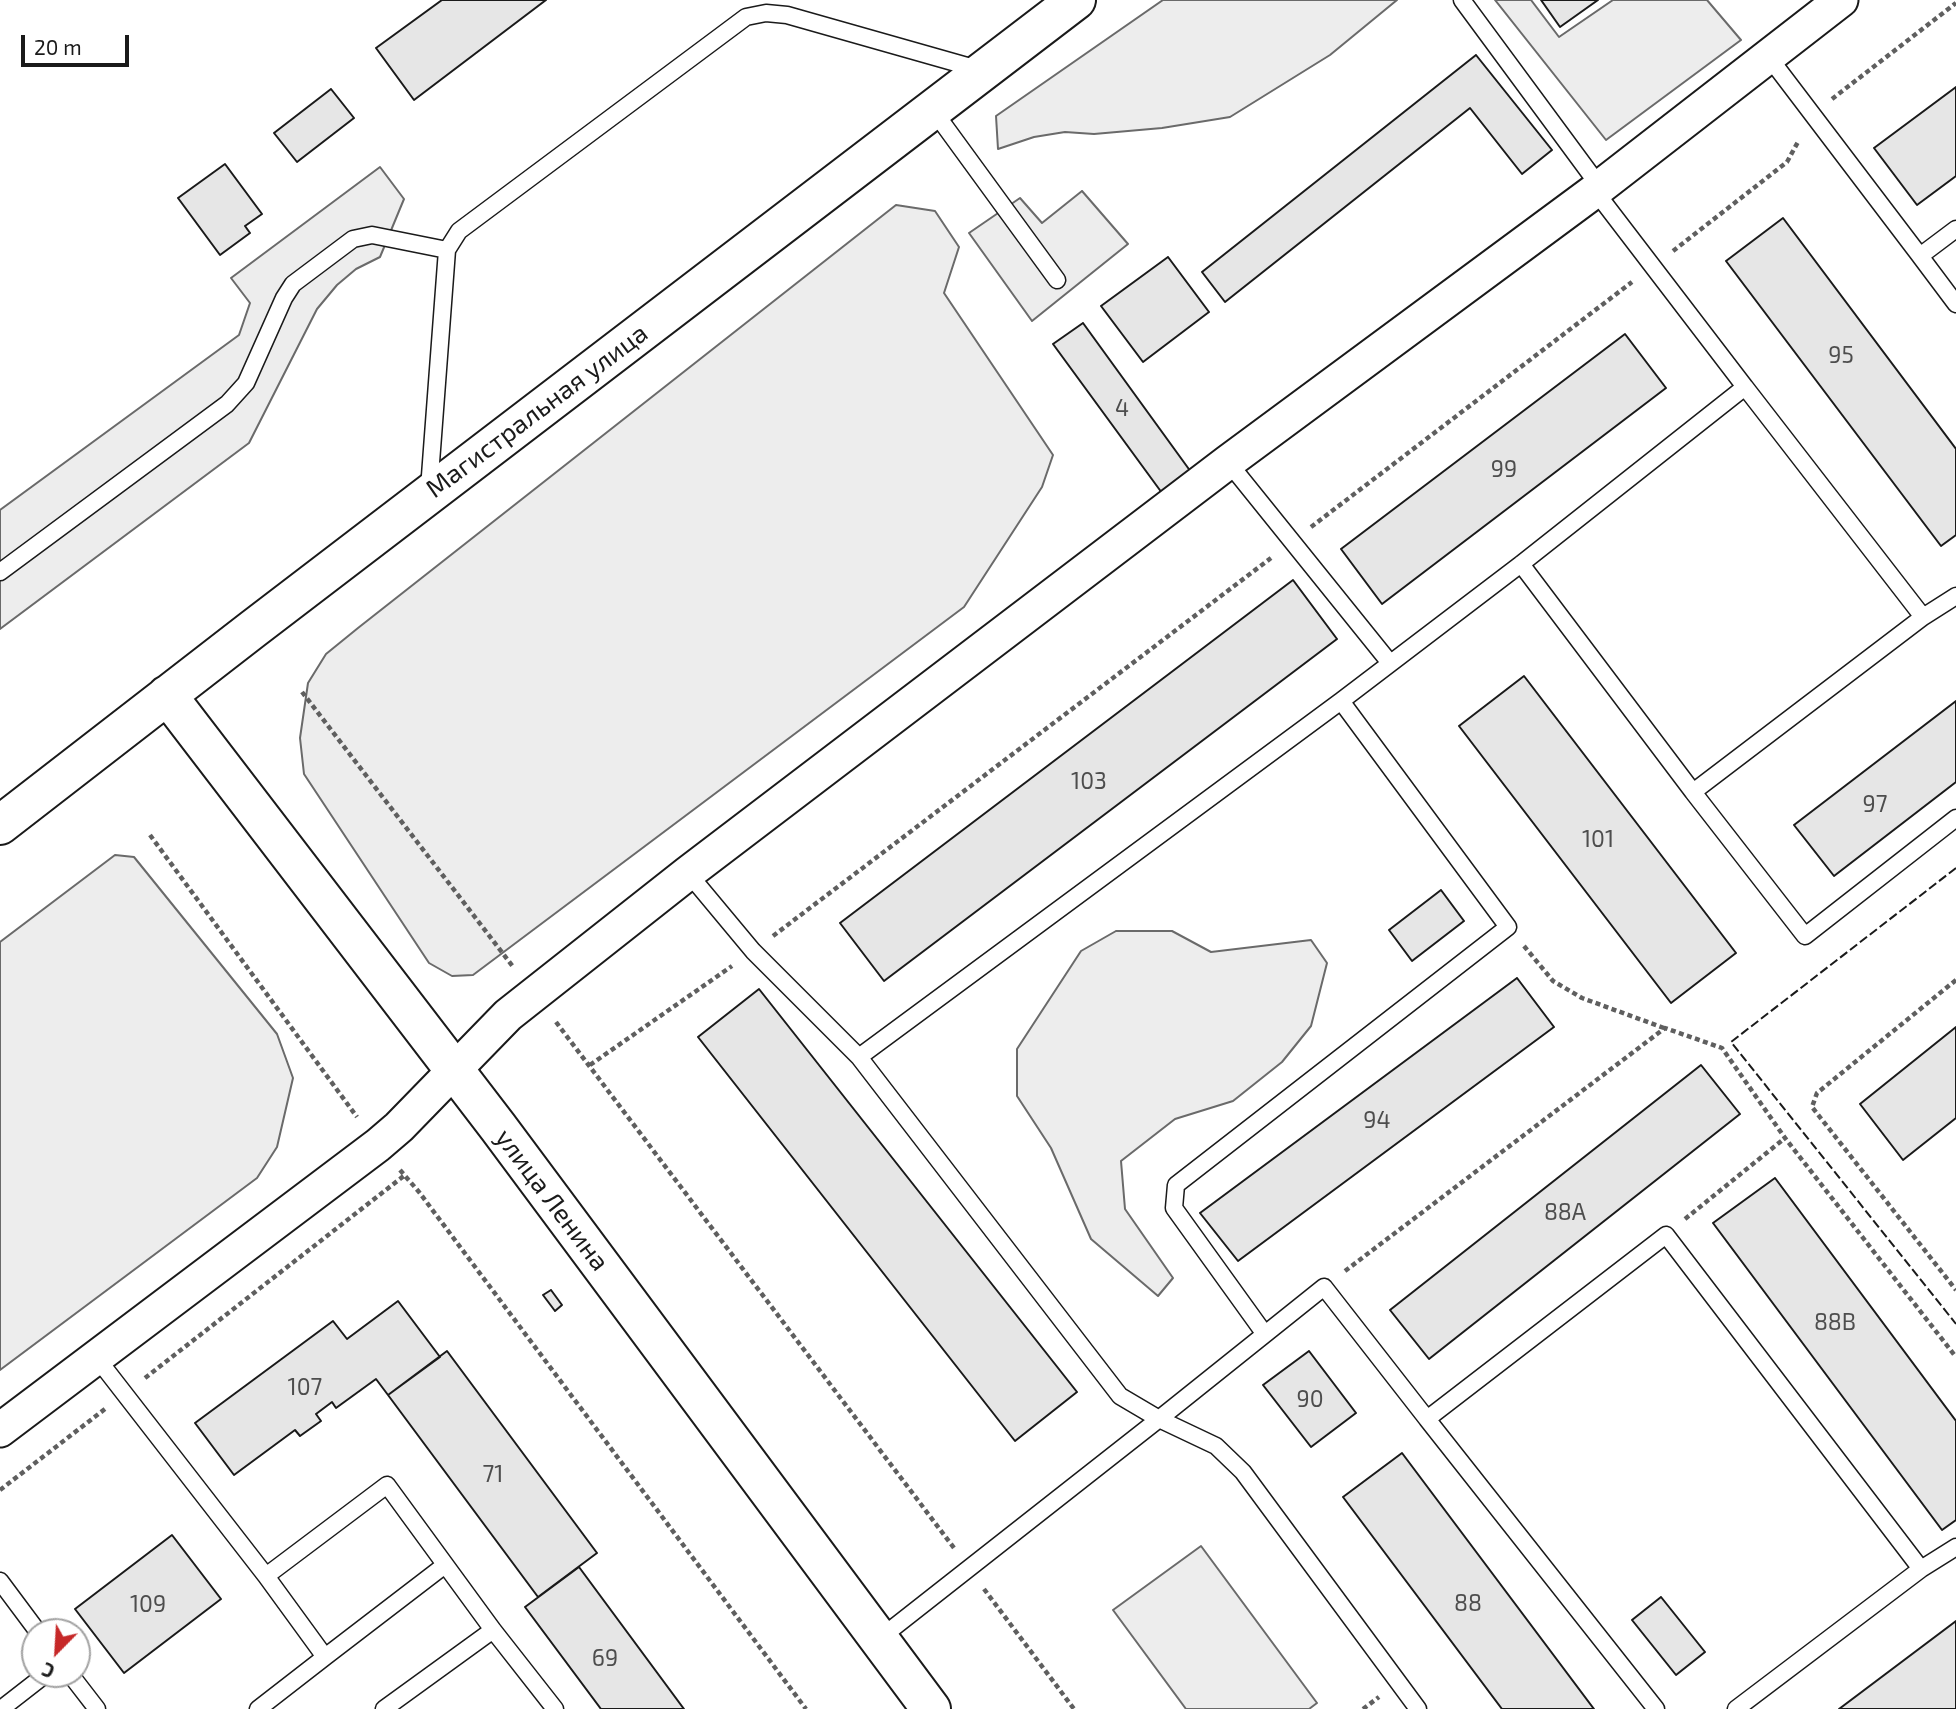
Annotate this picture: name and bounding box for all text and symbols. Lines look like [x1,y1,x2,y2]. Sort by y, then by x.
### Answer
scale bar [24,21,133,65]
text: 20 m [34,34,82,59]
street label: Магистральная улица [420,317,654,505]
house number: 95 [1828,341,1854,369]
house number: 4 [1115,394,1129,422]
house number: 99 [1491,455,1517,483]
house number: 103 [1071,767,1107,795]
house number: 97 [1863,790,1887,818]
house number: 101 [1582,825,1614,853]
house number: 94 [1363,1106,1391,1134]
street label: улица Ленина [489,1123,615,1277]
house number: 88А [1544,1198,1586,1226]
house number: 88В [1814,1308,1856,1336]
house number: 107 [288,1373,322,1401]
house number: 90 [1296,1385,1324,1413]
house number: 71 [483,1460,503,1488]
house number: 88 [1454,1589,1482,1617]
house number: 109 [130,1590,166,1618]
north arrow [21,1618,91,1688]
house number: 69 [592,1644,618,1672]
text: С [38,1658,58,1684]

